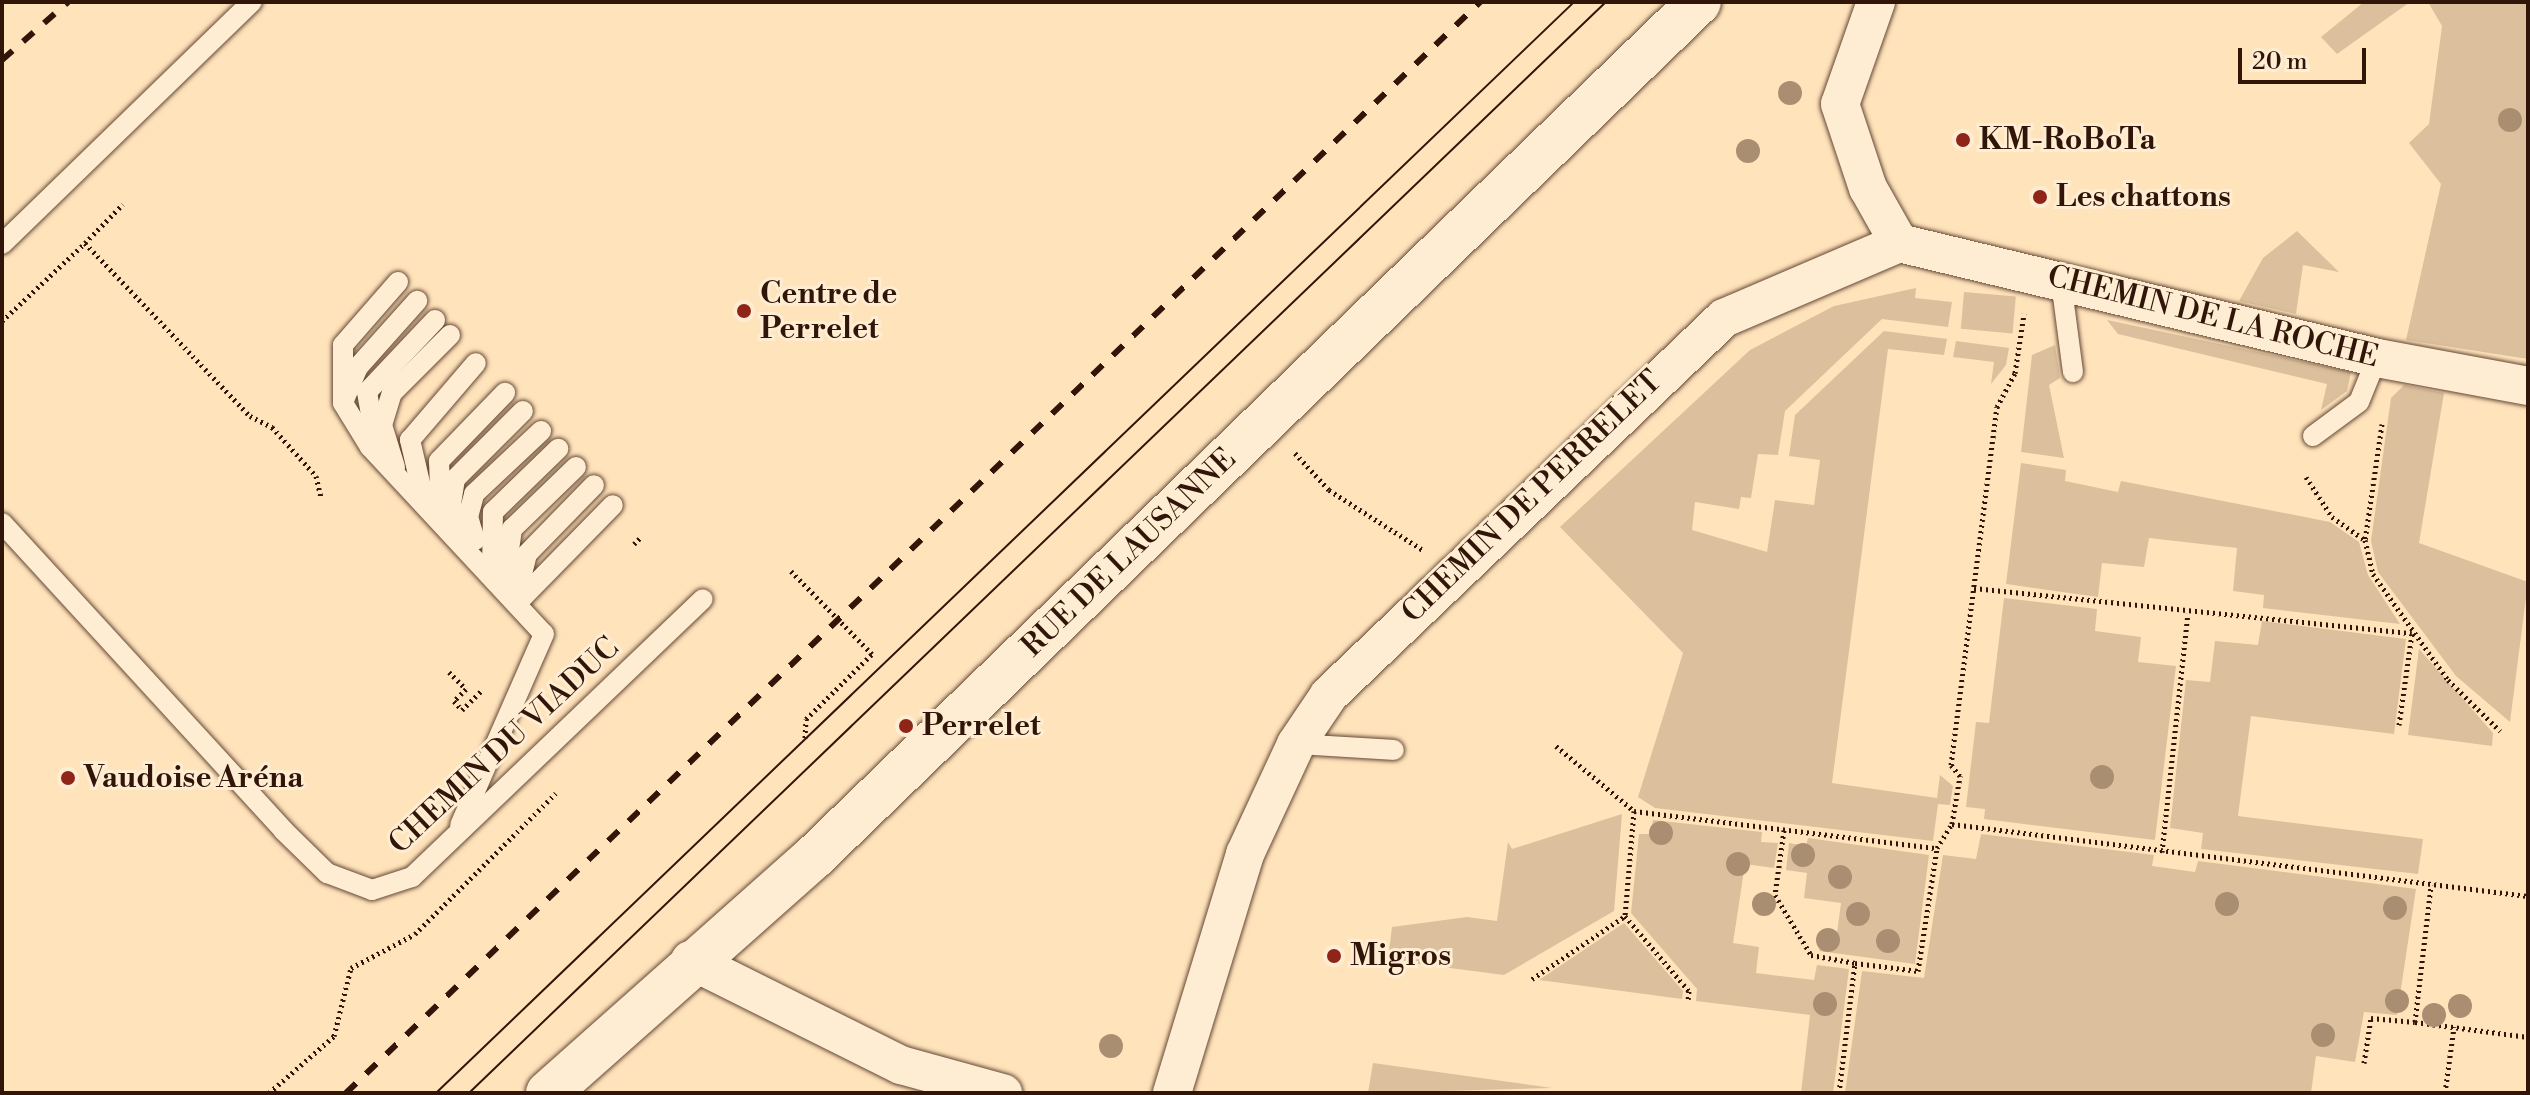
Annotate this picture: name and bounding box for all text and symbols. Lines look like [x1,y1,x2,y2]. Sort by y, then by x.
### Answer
scale bar [2242,32,2370,82]
text: 20 m [2252,47,2308,77]
place label: KM-RoBoTa [1979,122,2156,158]
marker: KM-RoBoTa [1954,131,1972,149]
place label: Les chattons [2056,179,2231,215]
marker: Les chattons [2031,188,2049,206]
street label: CHEMIN DE LA ROCHE [2044,258,2382,376]
place label: Centre de Perrelet [760,276,897,346]
marker: Centre de Perrelet [735,302,753,320]
street label: CHEMIN DE PERRELET [1395,363,1669,631]
street label: RUE DE LAUSANNE [1014,441,1244,665]
street label: CHEMIN DU VIADUC [382,630,626,862]
place label: Perrelet [922,708,1041,744]
marker: Perrelet [897,717,915,735]
place label: Vaudoise Aréna [84,760,303,796]
marker: Vaudoise Aréna [59,769,77,787]
place label: Migros [1350,938,1451,974]
marker: Migros [1325,947,1343,965]

